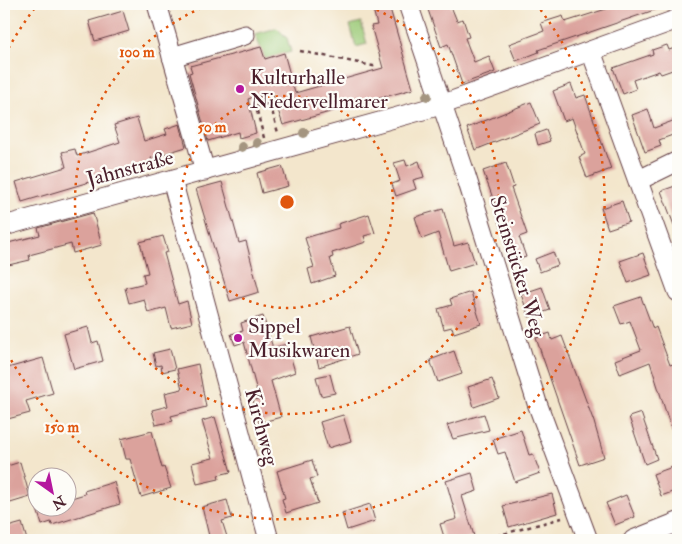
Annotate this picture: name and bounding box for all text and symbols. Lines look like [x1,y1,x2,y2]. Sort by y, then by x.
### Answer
text: 100 m [119,43,155,62]
place label: Kulturhalle Niedervellmarer [250,64,388,115]
marker: Kulturhalle Niedervellmarer [234,83,246,95]
text: 50 m [198,118,227,137]
street label: Jahnstraße [83,144,177,193]
street label: Steinstücker Weg [483,192,552,341]
centre of rings [278,193,296,211]
place label: Sippel Musikwaren [248,313,351,364]
marker: Sippel Musikwaren [232,332,244,344]
street label: Kirchweg [238,385,285,469]
text: 150 m [45,418,79,437]
north arrow [28,466,78,516]
text: N [49,491,70,513]

